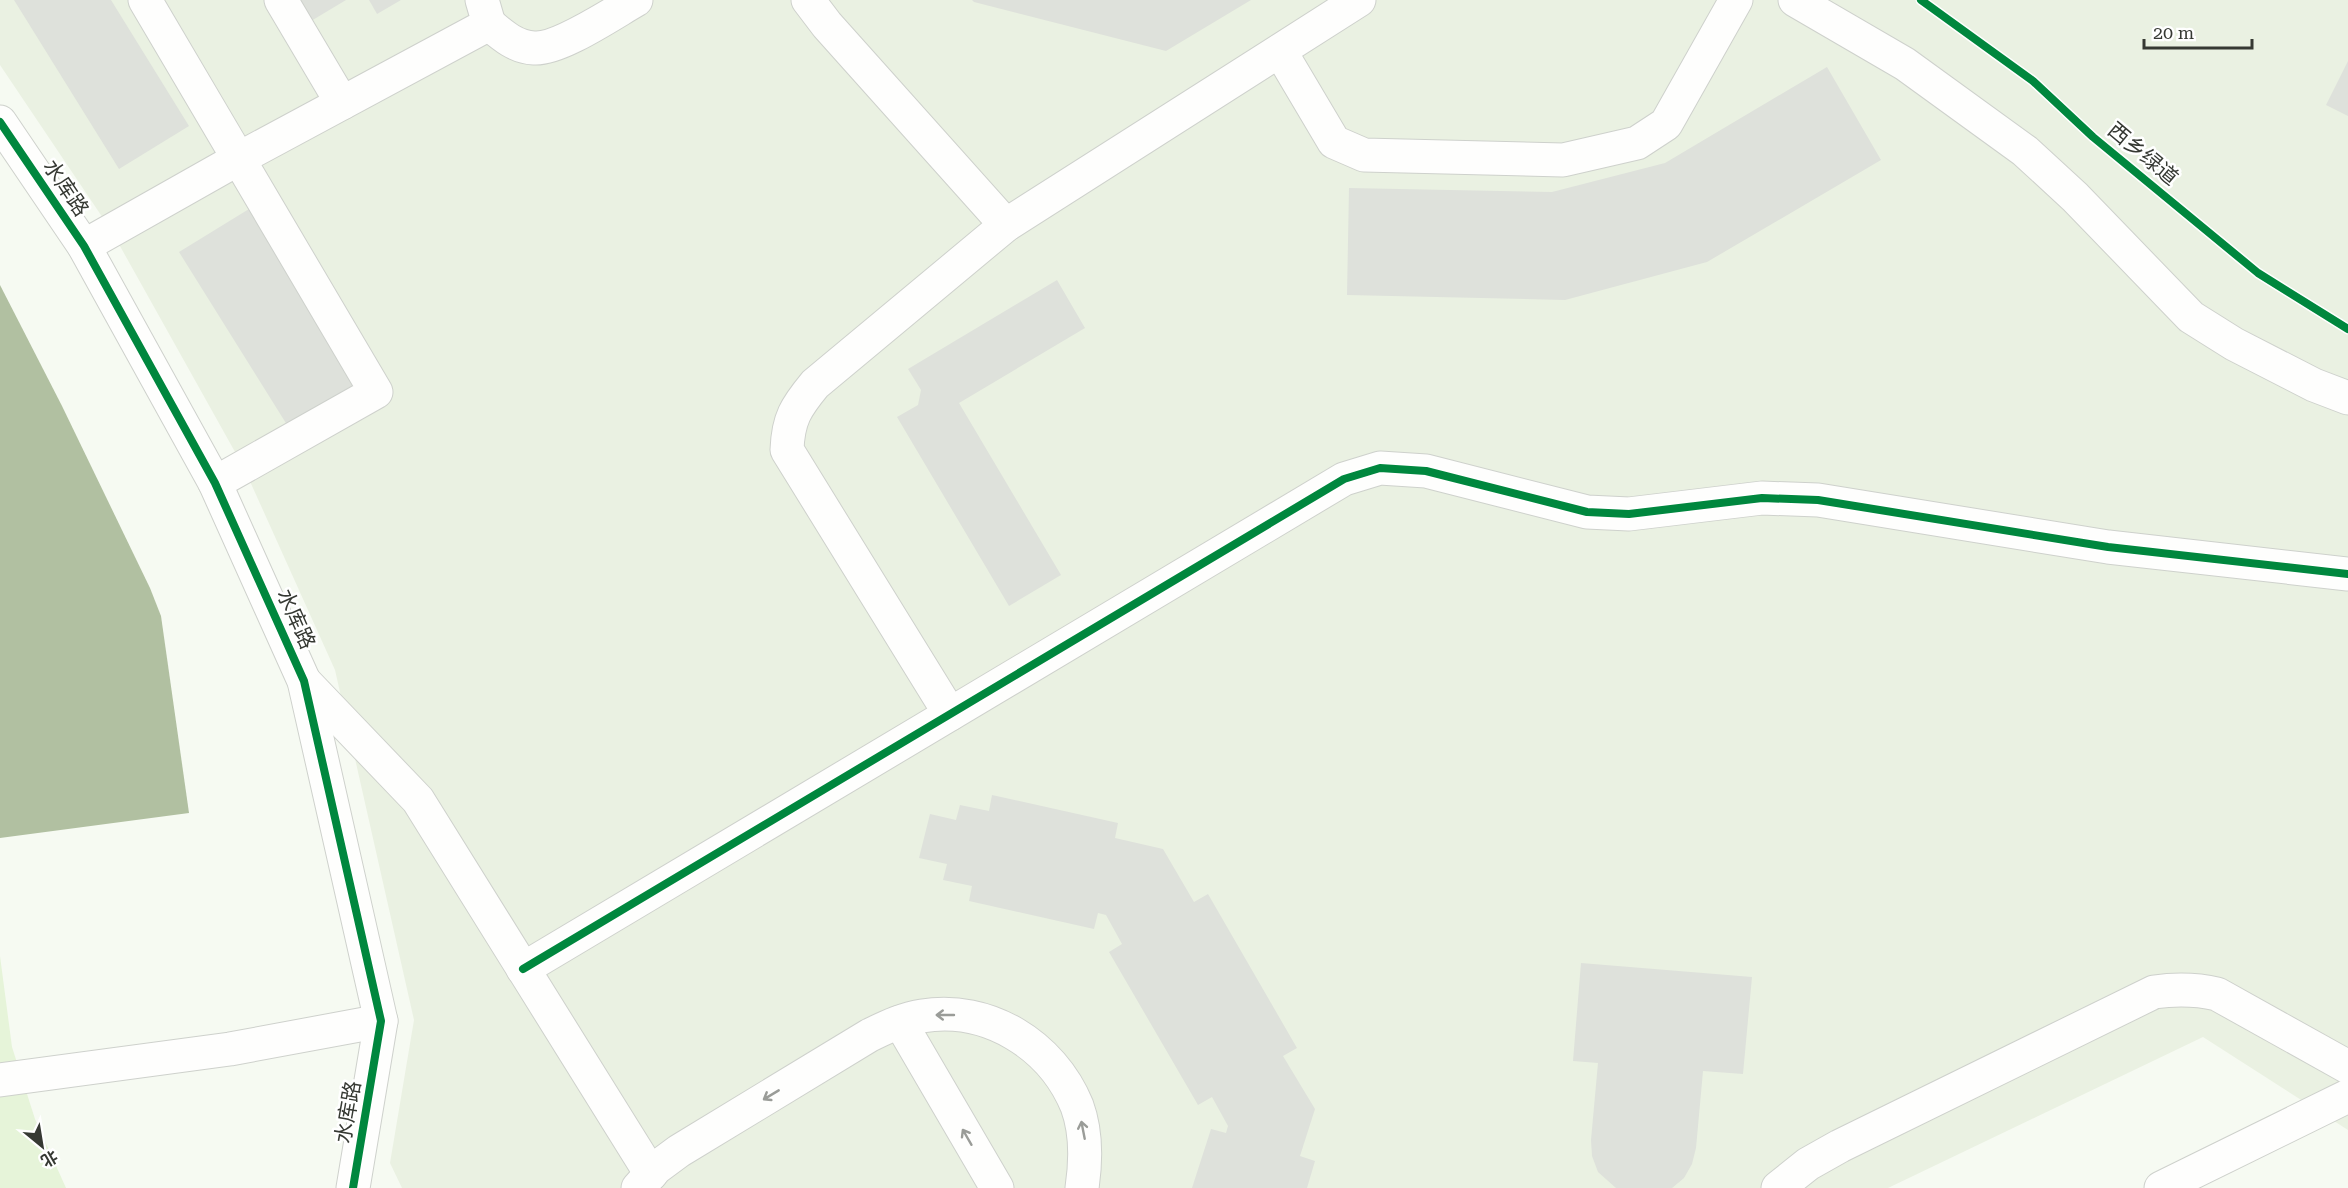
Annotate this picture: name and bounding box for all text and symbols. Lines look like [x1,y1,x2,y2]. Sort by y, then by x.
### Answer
scale bar [2144,12,2252,50]
text: 20 m [2153,22,2194,43]
street label: 西乡绿道 [2103,118,2183,190]
street label: 水库路 [38,155,94,221]
street label: 水库路 [272,585,320,653]
one-way arrow [936,1009,956,1021]
street label: 水库路 [331,1079,365,1145]
one-way arrow [763,1090,780,1102]
north arrow [12,1116,72,1176]
one-way arrow [1076,1121,1088,1140]
one-way arrow [961,1129,973,1146]
text: 北 [38,1146,61,1171]

